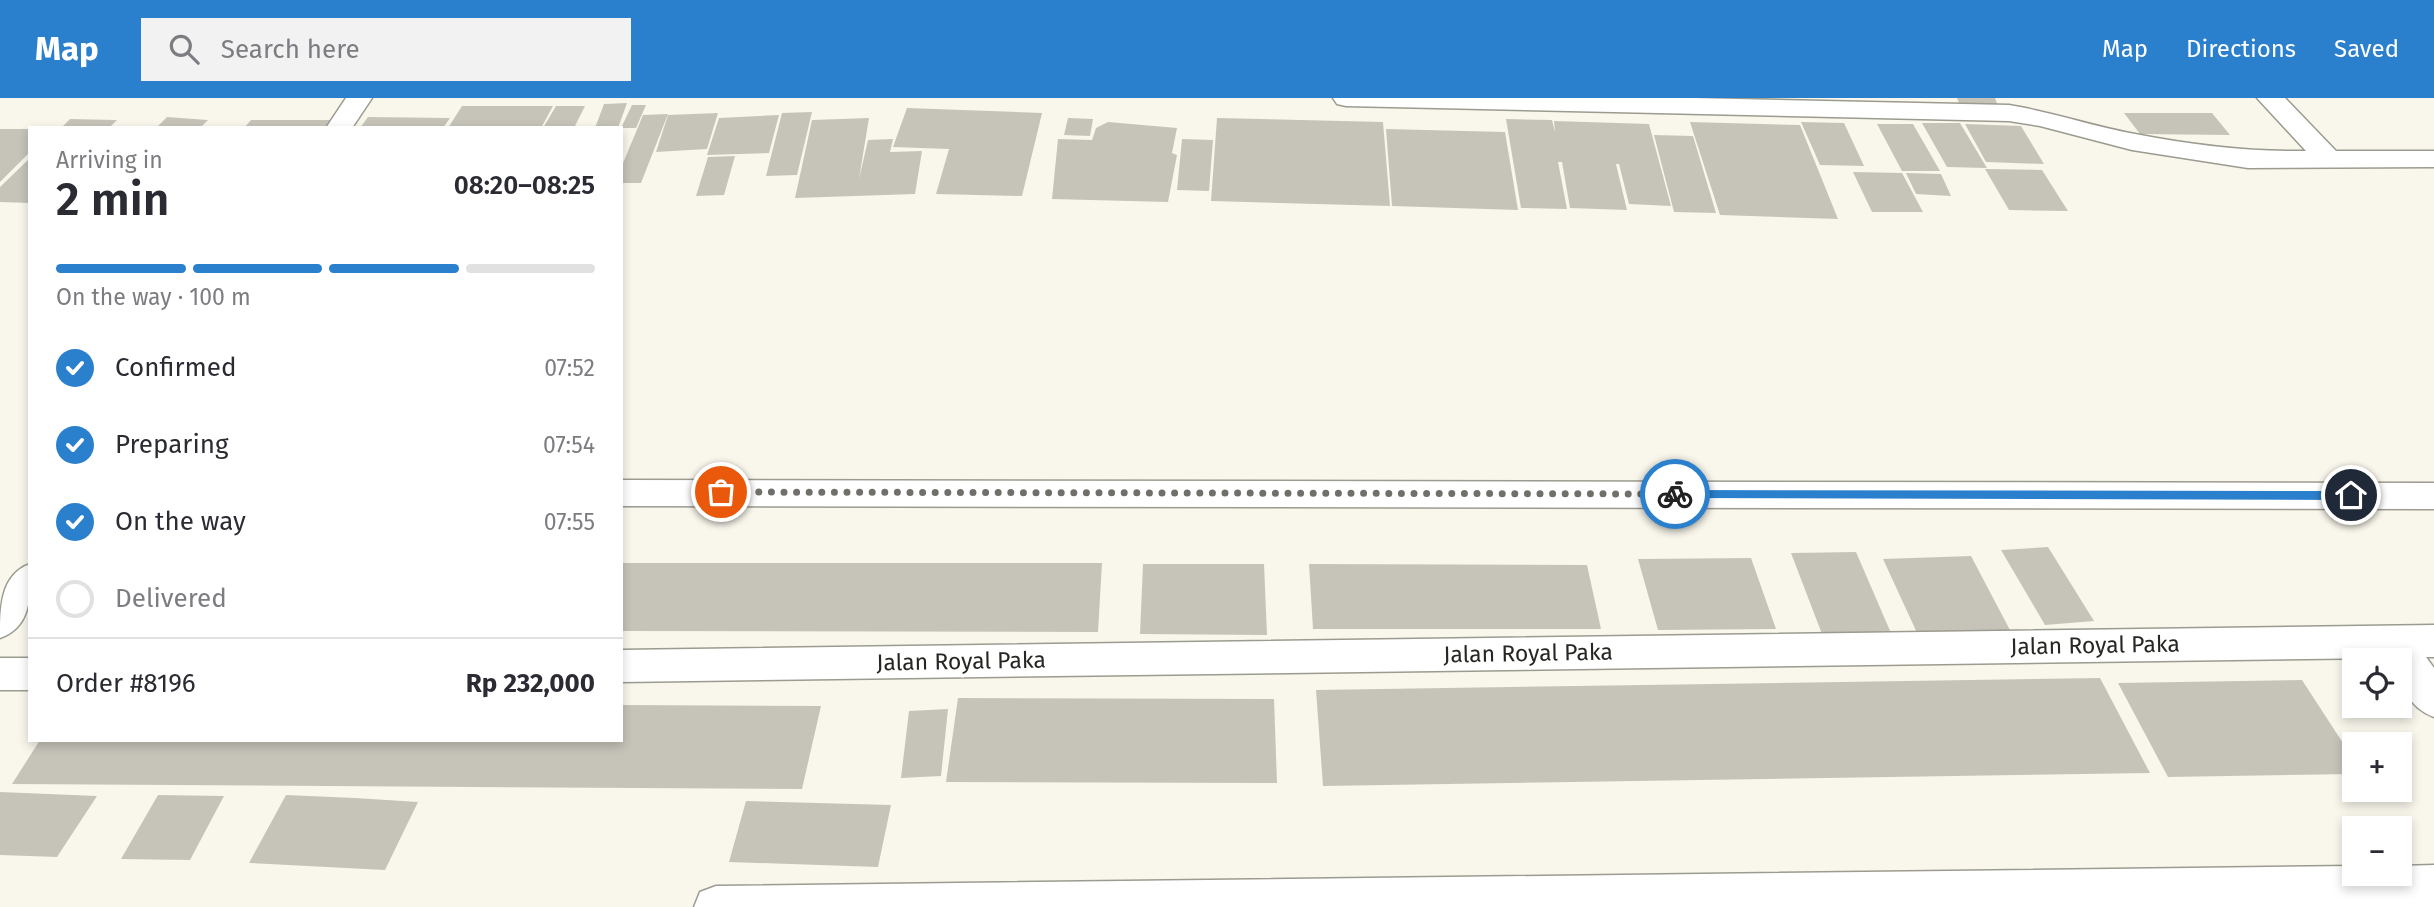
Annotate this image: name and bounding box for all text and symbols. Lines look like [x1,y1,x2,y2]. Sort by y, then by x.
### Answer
search box [141,18,631,81]
text: Map [35,29,99,69]
icon: search [165,30,203,68]
text: Search here [221,34,360,65]
text: Map [2102,35,2148,63]
text: Directions [2186,35,2296,63]
text: Saved [2334,35,2399,63]
text: Arriving in [56,146,163,174]
text: 08:20–08:25 [454,170,595,201]
text: 2 min [56,172,169,227]
text: On the way · 100 m [56,283,251,311]
icon: check [56,349,94,387]
text: Confirmed [115,352,236,383]
text: 07:52 [544,354,595,382]
icon: check [56,426,94,464]
text: Preparing [115,429,228,460]
text: 07:54 [543,431,595,459]
courier [1640,459,1710,529]
pin [691,462,751,522]
pin [2321,465,2381,525]
icon: bag [702,473,740,511]
icon: bike [1656,475,1694,513]
icon: home [2332,476,2370,514]
icon: check [56,503,94,541]
text: On the way [115,506,246,537]
text: 07:55 [544,508,595,536]
text: Delivered [115,583,227,614]
street label: Jalan Royal Paka [2010,630,2180,660]
street label: Jalan Royal Paka [1443,638,1613,668]
street label: Jalan Royal Paka [876,646,1046,676]
map controls [2342,648,2412,886]
button: locate [2342,648,2412,718]
text: Order #8196 [56,668,196,699]
text: Rp 232,000 [466,668,595,699]
button: + [2342,732,2412,802]
button: − [2342,816,2412,886]

